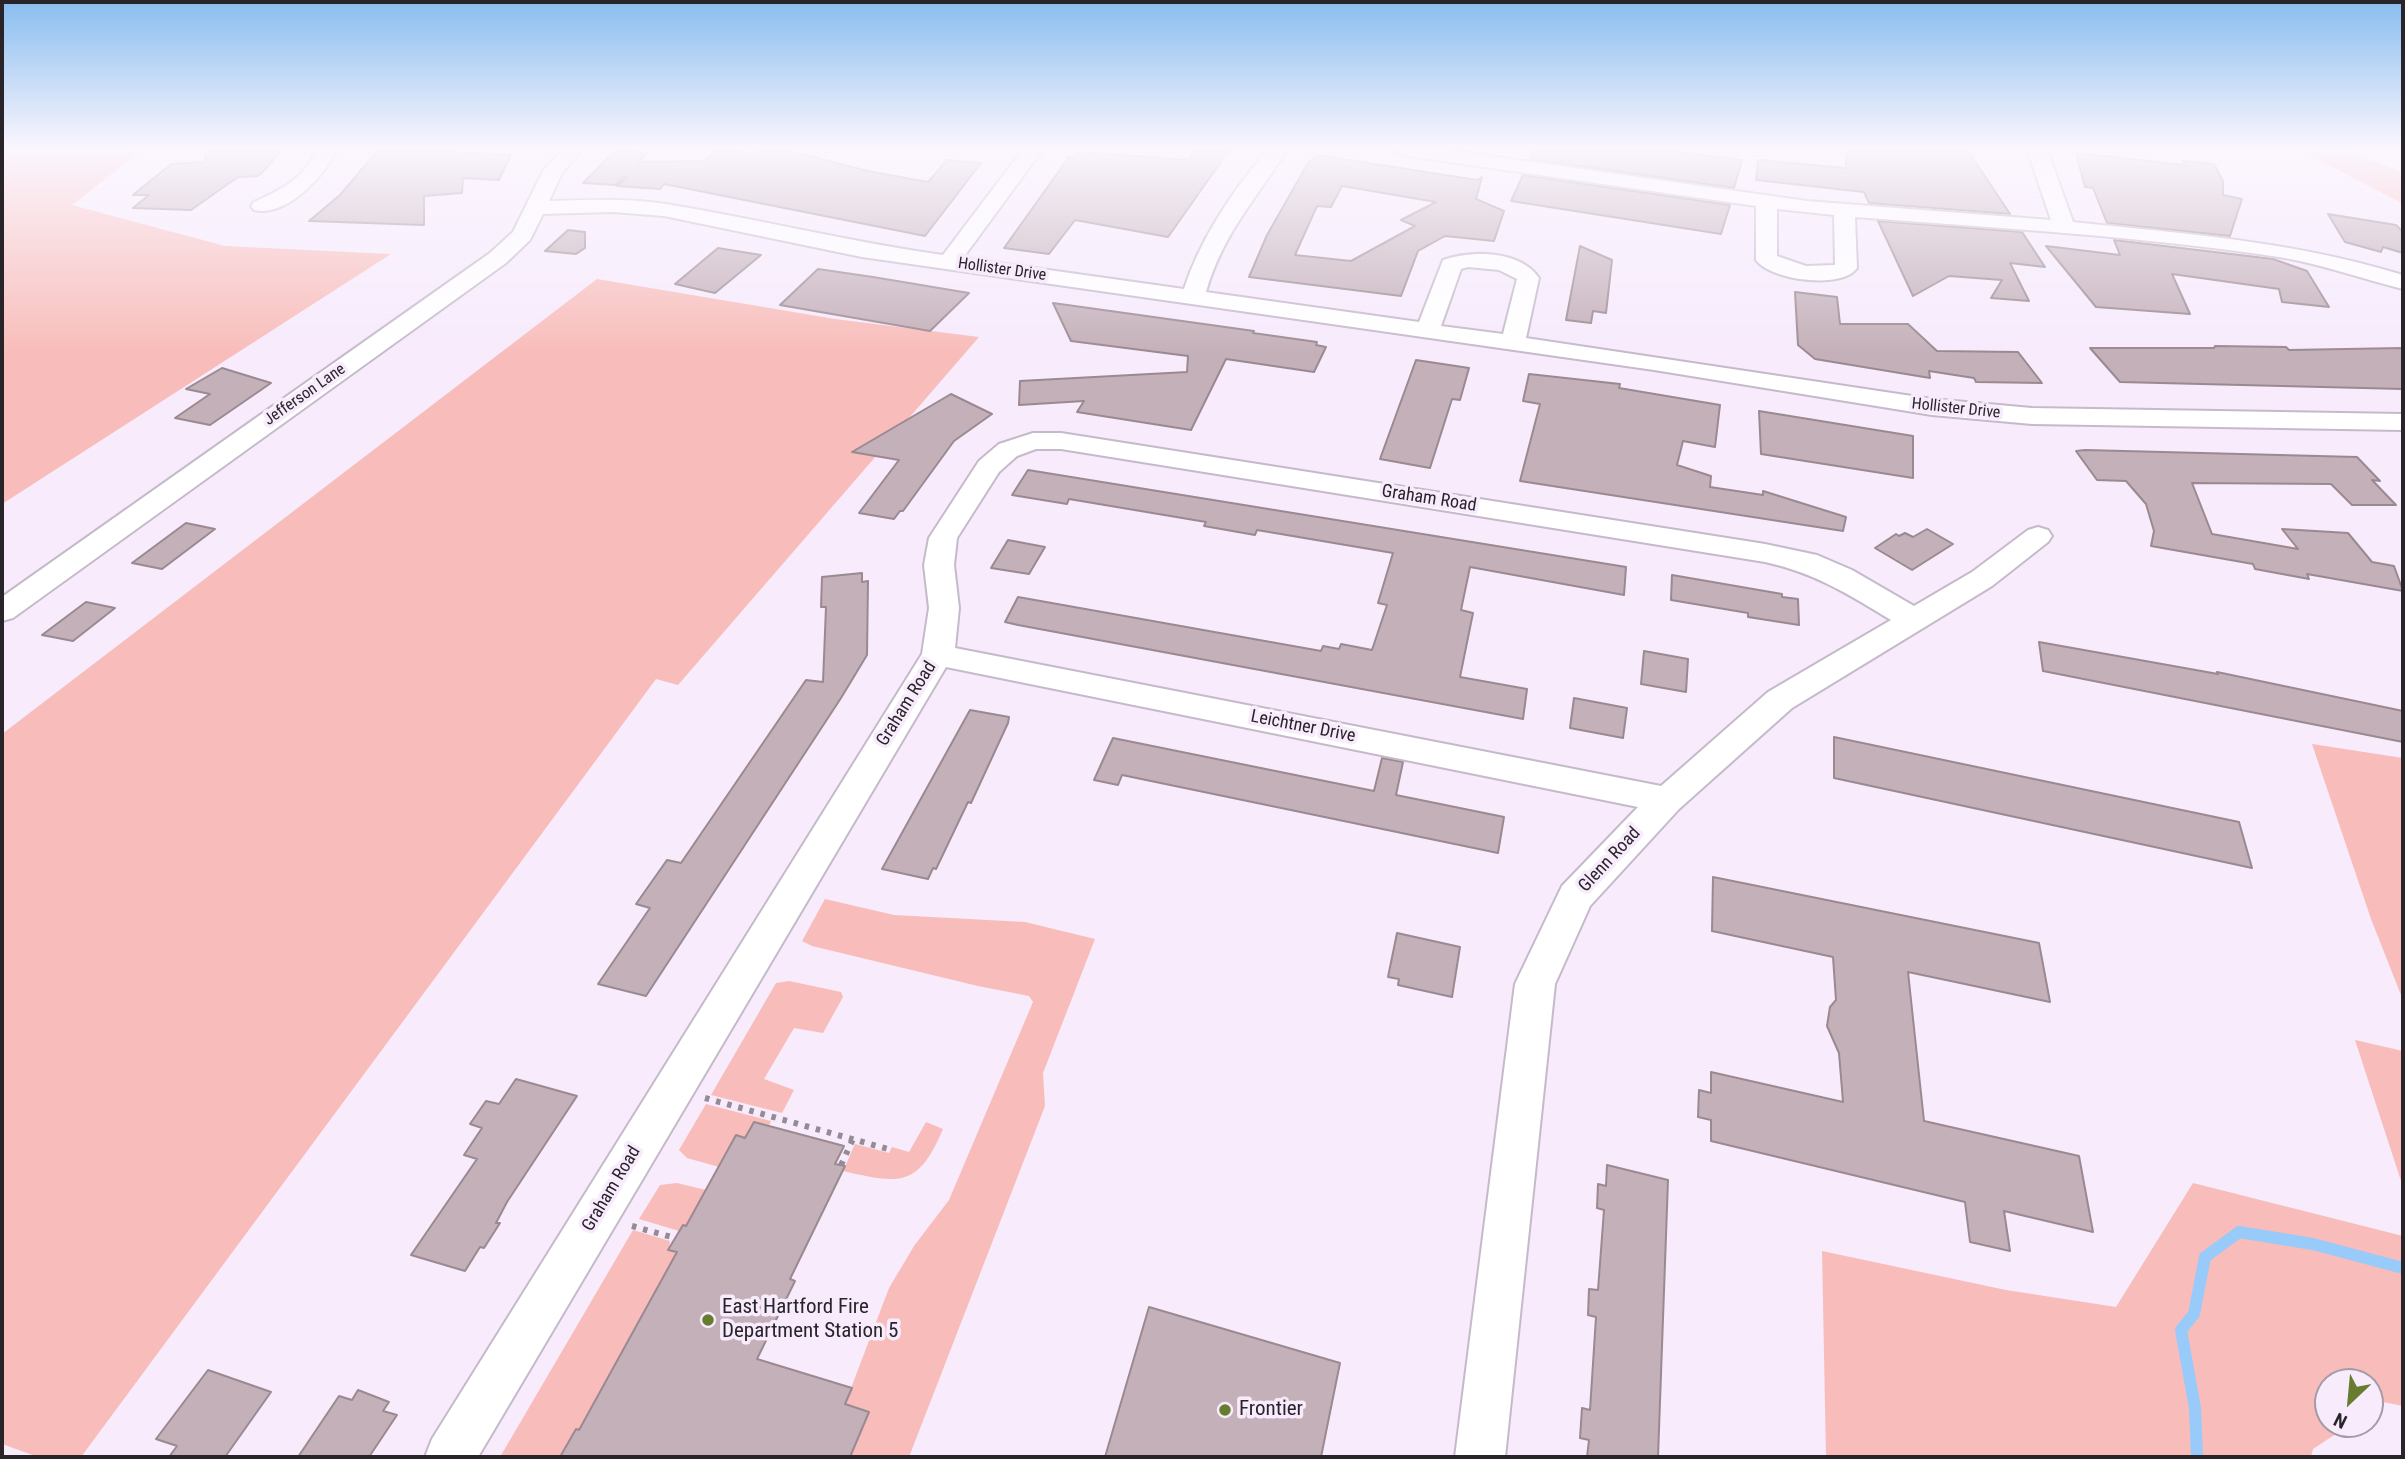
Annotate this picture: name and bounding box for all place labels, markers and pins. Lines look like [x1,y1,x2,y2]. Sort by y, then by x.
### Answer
place label: East Hartford Fire Department Station 5 [722,1295,898,1345]
marker: East Hartford Fire Department Station 5 [700,1312,716,1328]
place label: Frontier [1239,1397,1303,1423]
marker: Frontier [1217,1402,1233,1418]

